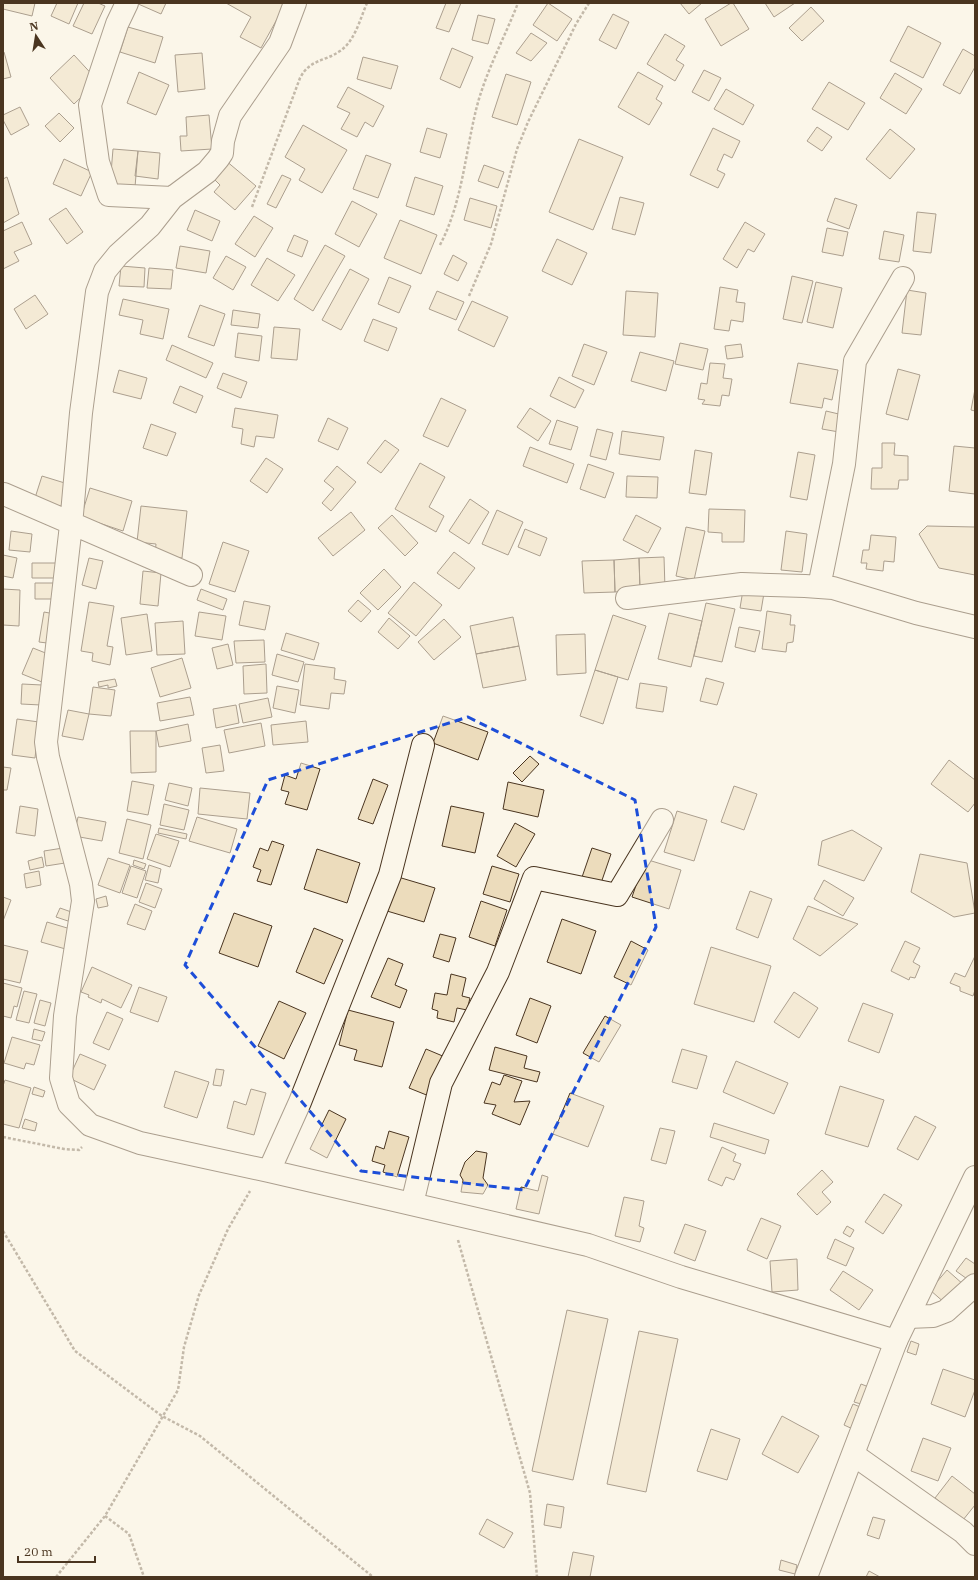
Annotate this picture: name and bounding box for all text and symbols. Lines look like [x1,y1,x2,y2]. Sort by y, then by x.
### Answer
north arrow [16,16,56,56]
text: N [28,18,40,34]
scale bar [18,1538,95,1564]
text: 20 m [24,1544,53,1559]

